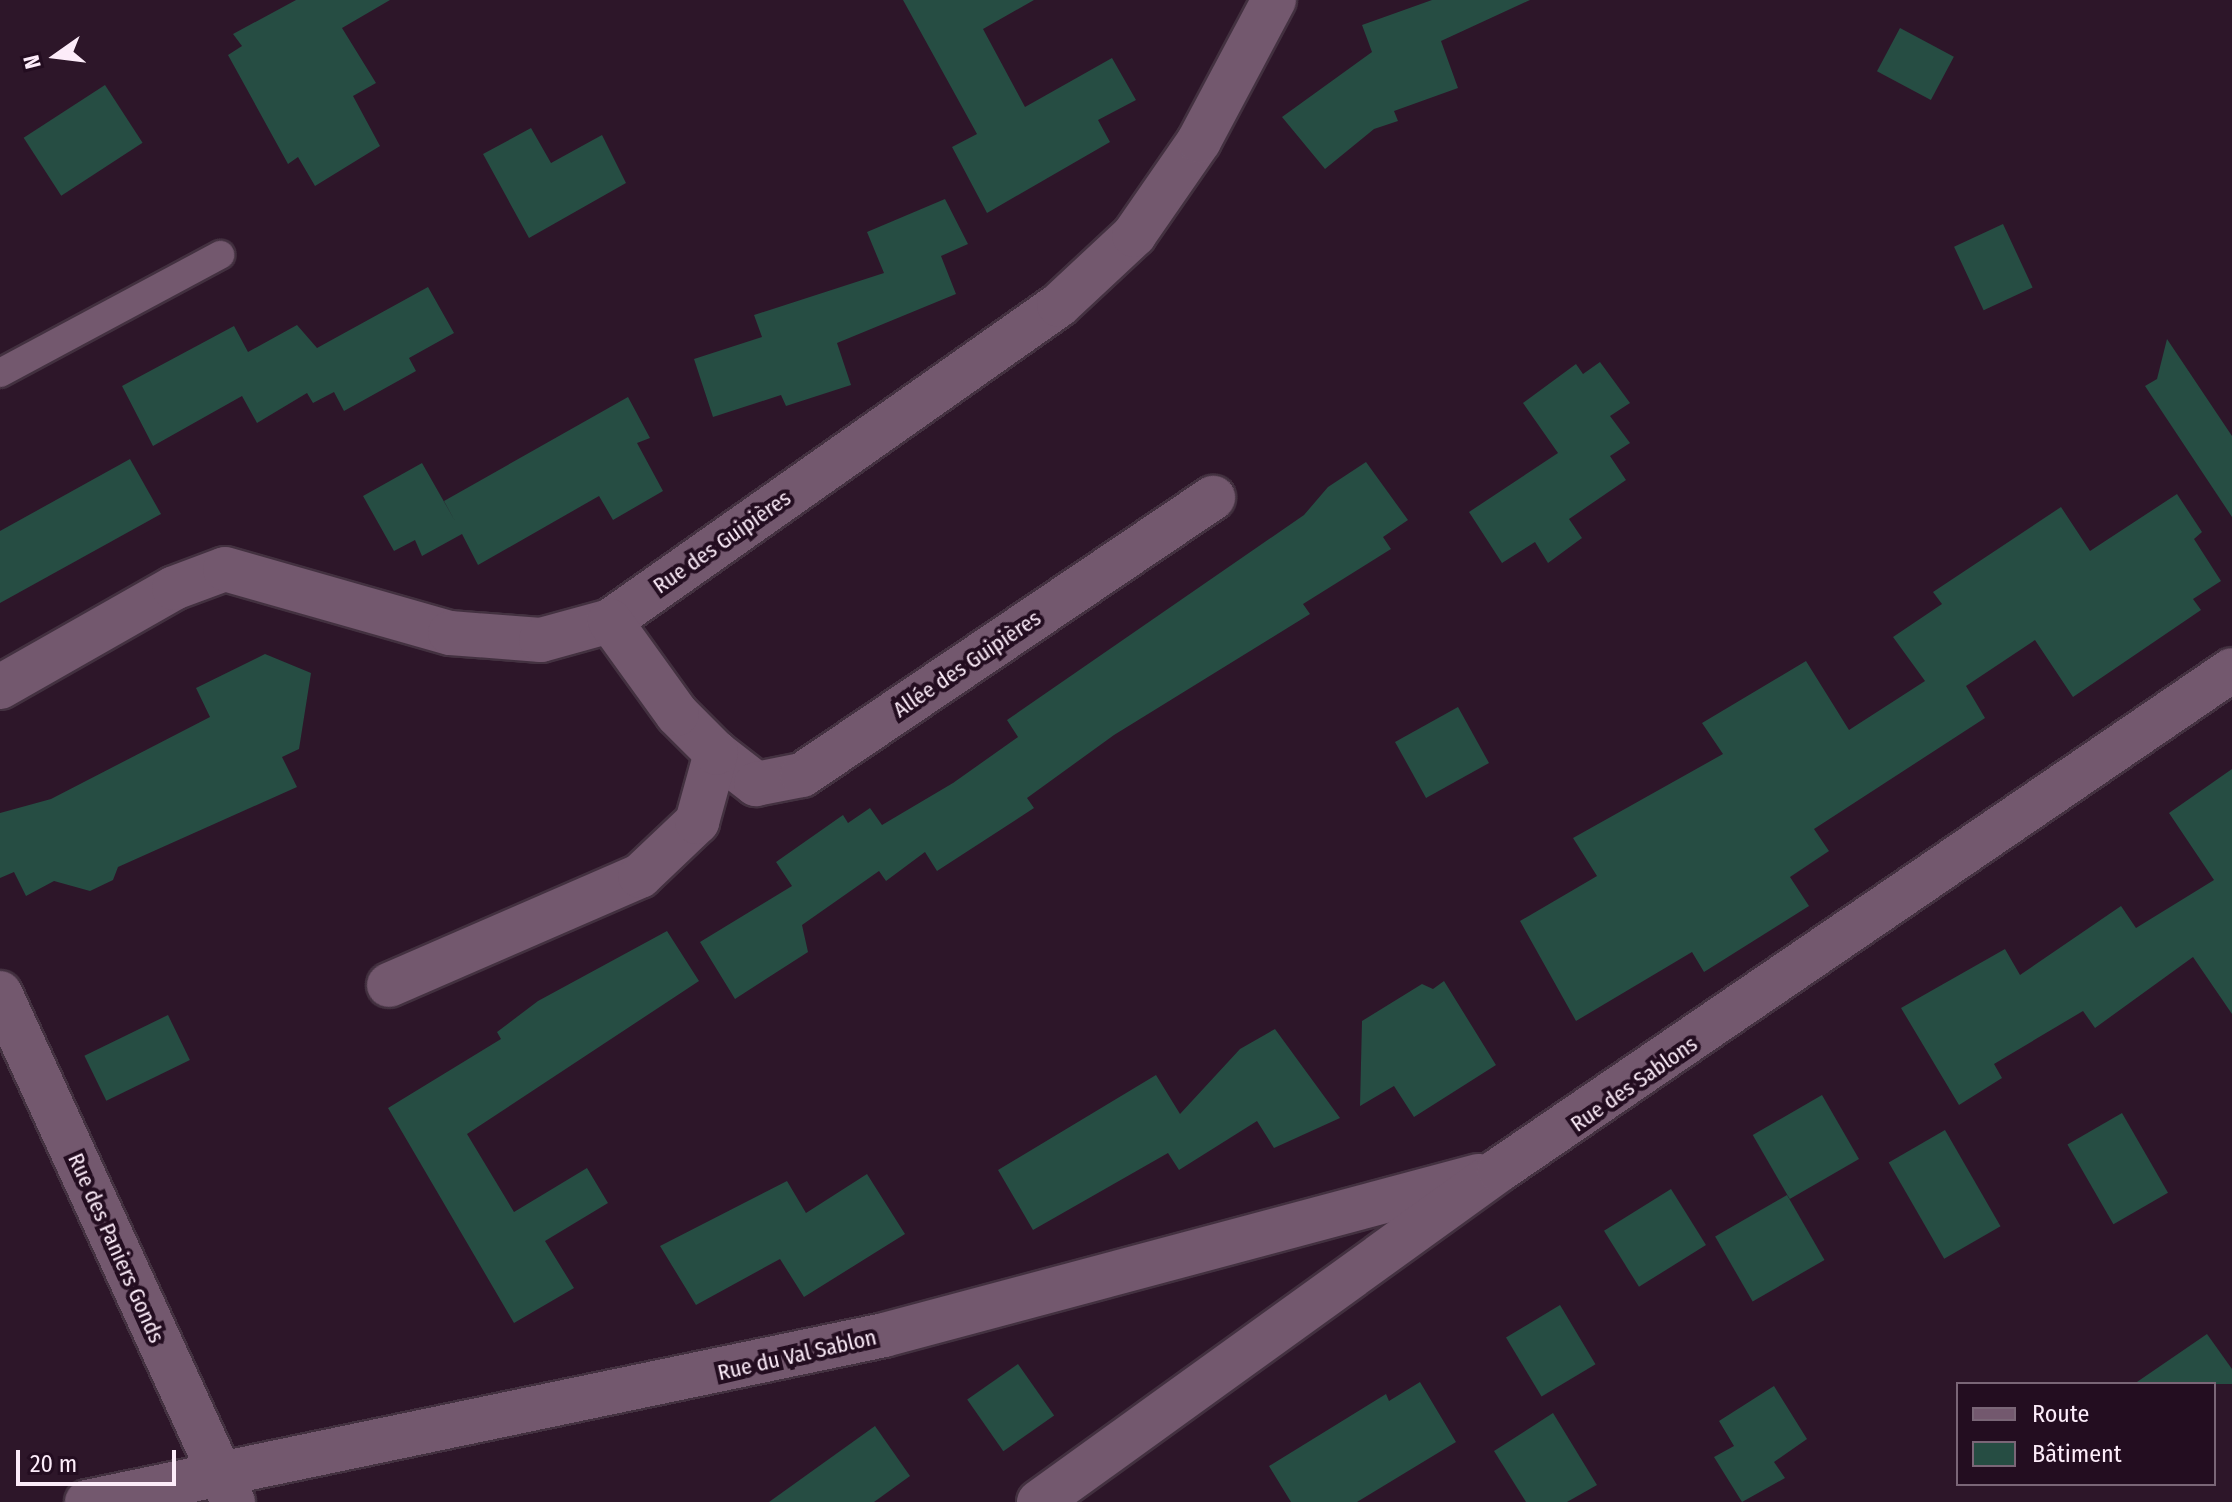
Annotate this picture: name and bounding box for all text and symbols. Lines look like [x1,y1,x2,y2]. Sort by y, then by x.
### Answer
north arrow [16,16,96,96]
text: N [18,52,47,72]
street label: Rue des Guipières [648,485,796,599]
street label: Allée des Guipières [888,605,1046,723]
street label: Rue des Sablons [1566,1031,1702,1137]
street label: Rue des Paniers Gonds [62,1149,170,1347]
street label: Rue du Val Sablon [715,1324,879,1386]
legend [1956,1382,2216,1486]
text: Route [2032,1400,2089,1428]
scale bar [20,1434,180,1484]
text: Bâtiment [2032,1440,2122,1468]
text: 20 m [30,1450,77,1478]

